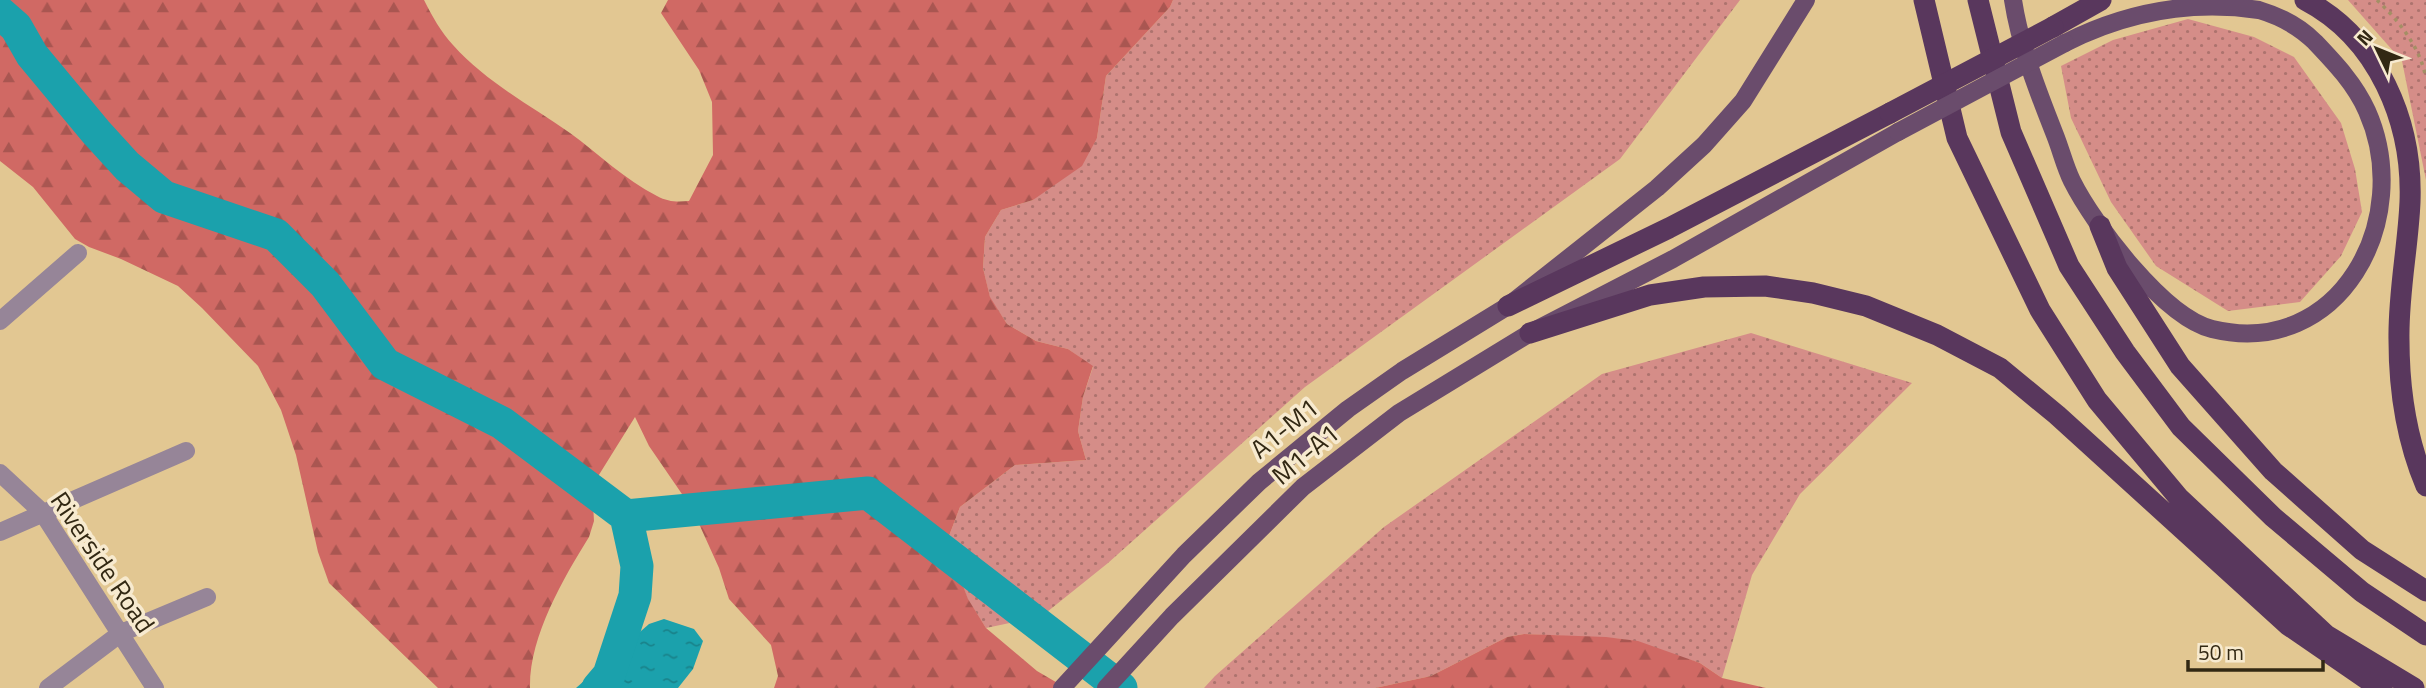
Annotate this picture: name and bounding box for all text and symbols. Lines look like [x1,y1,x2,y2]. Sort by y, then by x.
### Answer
north arrow [2342,14,2412,84]
text: N [2349,22,2379,52]
street label: A1-M1 [1241,388,1327,468]
street label: M1-A1 [1263,414,1347,494]
street label: Riverside Road [41,484,165,640]
scale bar [2188,628,2323,672]
text: 50 m [2198,636,2244,668]

